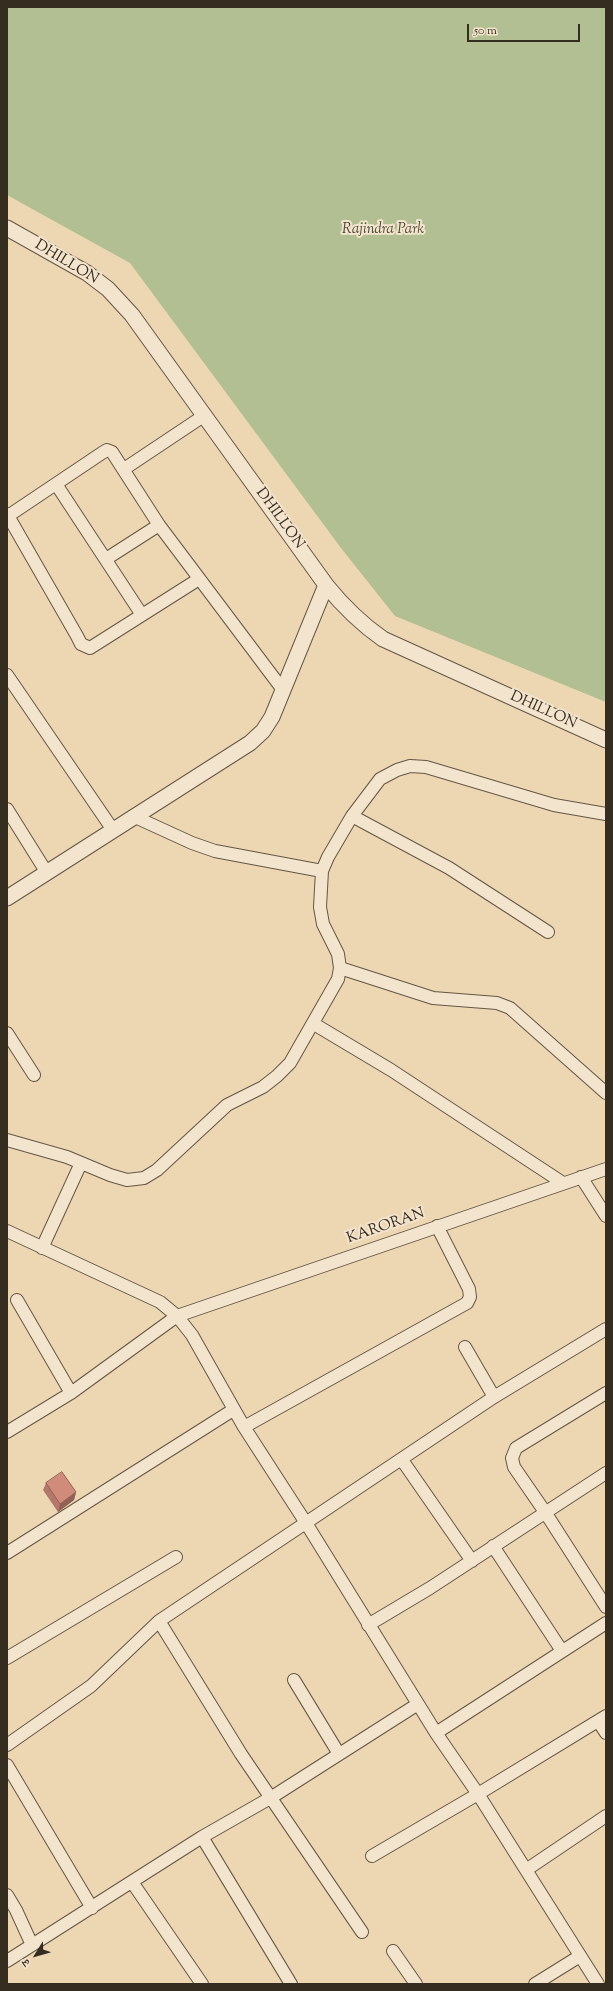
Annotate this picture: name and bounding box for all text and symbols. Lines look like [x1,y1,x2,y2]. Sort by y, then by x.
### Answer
scale bar [469,16,582,42]
text: 50 m [474,22,497,40]
park label: Rajindra Park [342,221,424,239]
street label: DHILLON [31,237,101,289]
street label: DHILLON [251,485,307,553]
street label: DHILLON [507,688,579,734]
street label: KARORAN [345,1205,427,1249]
north arrow [16,1935,56,1975]
text: उ [18,1955,34,1969]

